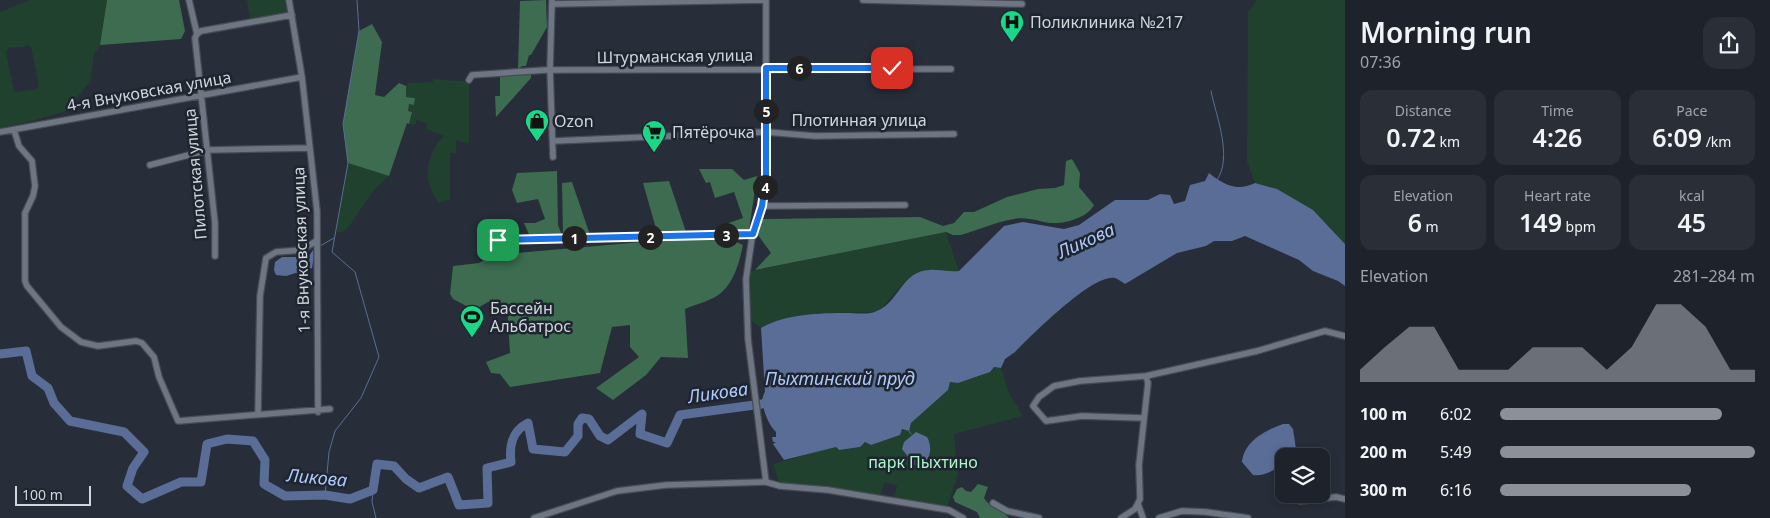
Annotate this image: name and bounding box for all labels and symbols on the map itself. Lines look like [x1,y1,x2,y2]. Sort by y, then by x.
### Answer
hospital icon: Поликлиника №217 [999,9,1025,43]
place label: Поликлиника №217 [1030,11,1183,33]
street label: Штурманская улица [597,44,753,68]
pin [871,47,913,89]
pin: 6 [786,56,812,80]
street label: 4-я Внуковская улица [65,66,233,116]
pin: 5 [754,98,778,124]
street label: Пилотская улица [178,108,212,240]
shop icon: Ozon [524,108,550,142]
street label: Плотинная улица [791,109,927,131]
place label: Ozon [554,110,594,132]
supermarket icon: Пятёрочка [641,119,667,153]
place label: Пятёрочка [672,121,755,143]
street label: 1-я Внуковская улица [287,166,315,334]
pin: 4 [752,174,778,200]
water label: Ликова [1052,217,1118,264]
pin [477,219,519,261]
pin: 3 [714,222,738,248]
pin: 2 [638,224,662,250]
pin: 1 [562,226,586,250]
place label: Бассейн Альбатрос [490,297,571,337]
sports icon: Бассейн Альбатрос [459,304,485,338]
water label: Пыхтинский пруд [765,366,915,390]
water label: Ликова [685,376,750,408]
park label: парк Пыхтино [868,451,978,473]
water label: Ликова [285,462,348,492]
scale bar [15,483,91,506]

